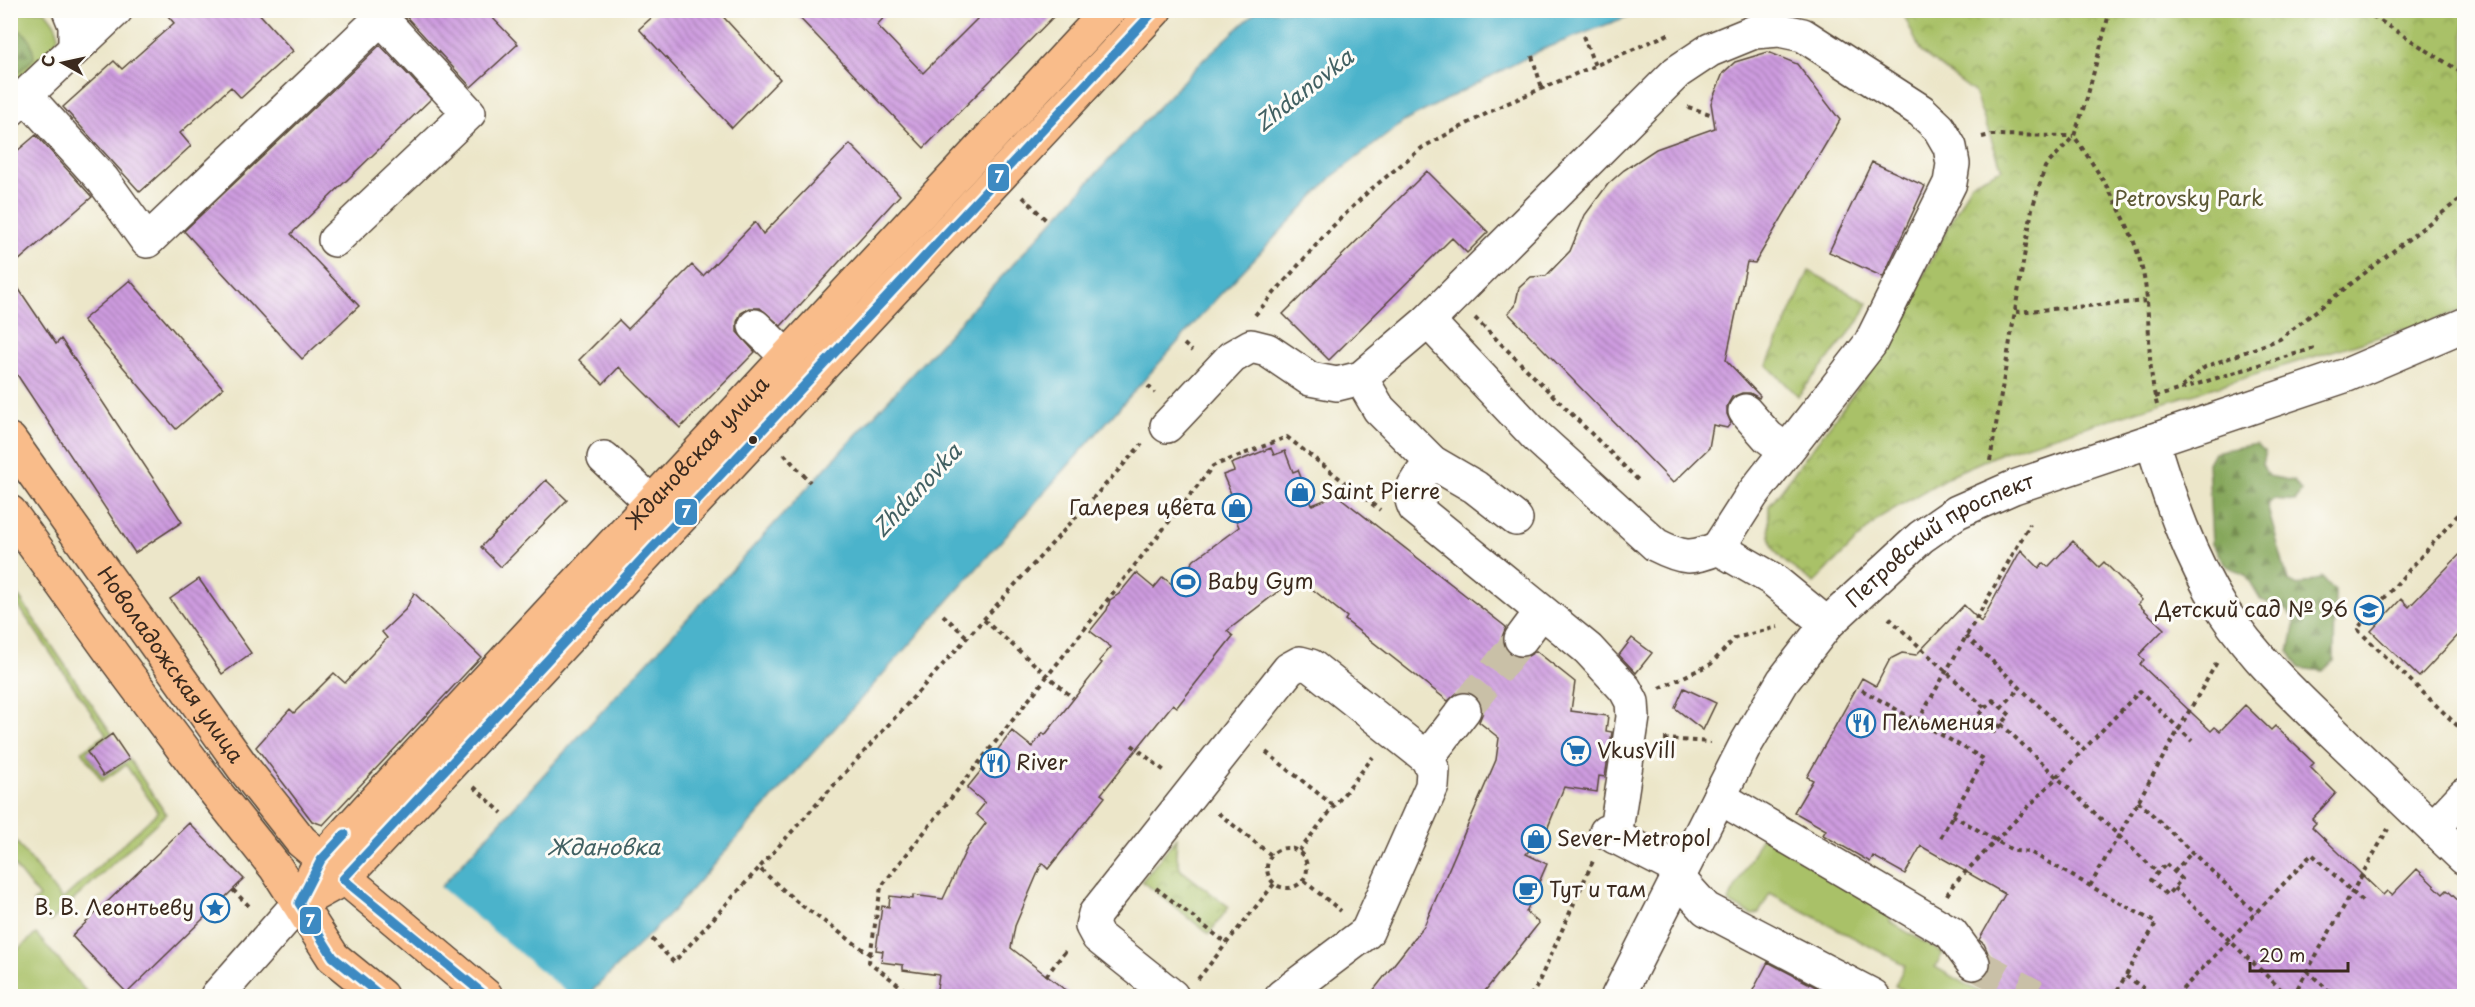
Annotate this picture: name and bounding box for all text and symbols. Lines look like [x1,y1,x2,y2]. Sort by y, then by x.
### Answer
north arrow [33,33,93,93]
water label: Zhdanovka [1247,39,1360,138]
text: С [34,53,60,68]
line badge: 7 [987,163,1010,192]
text: 7 [994,164,1004,188]
park label: Petrovsky Park [2114,181,2264,213]
street label: Ждановская улица [617,367,776,535]
unlabelled marker [747,434,759,446]
water label: Zhdanovka [864,434,969,543]
street label: Петровский проспект [1837,463,2038,614]
place label: Saint Pierre [1321,474,1440,506]
shop icon: Saint Pierre [1284,476,1316,508]
place label: Галерея цвета [1069,490,1216,522]
shop icon: Галерея цвета [1221,492,1253,524]
line badge: 7 [674,498,698,526]
text: 7 [681,499,691,523]
street label: Новоладожская улица [90,559,253,769]
place label: Baby Gym [1207,564,1314,596]
sports icon: Baby Gym [1170,566,1202,598]
place label: Детский сад № 96 [2155,592,2348,624]
school or university icon: Детский сад № 96 [2353,594,2385,626]
place label: Пельмения [1882,705,1995,737]
restaurant icon: Пельмения [1845,707,1877,739]
place label: VkusVill [1597,733,1675,765]
supermarket icon: VkusVill [1560,735,1592,767]
place label: River [1016,745,1068,777]
restaurant icon: River [979,747,1011,779]
place label: Sever-Metropol [1557,821,1711,853]
shop icon: Sever-Metropol [1520,823,1552,855]
water label: Ждановка [548,829,662,862]
place label: Тут и там [1549,872,1646,904]
cafe icon: Тут и там [1512,874,1544,906]
place label: В. В. Леонтьеву [34,890,194,922]
place icon: В. В. Леонтьеву [199,892,231,924]
line badge: 7 [299,906,322,935]
text: 7 [305,908,315,932]
scale bar [2250,935,2348,973]
text: 20 m [2259,941,2305,968]

